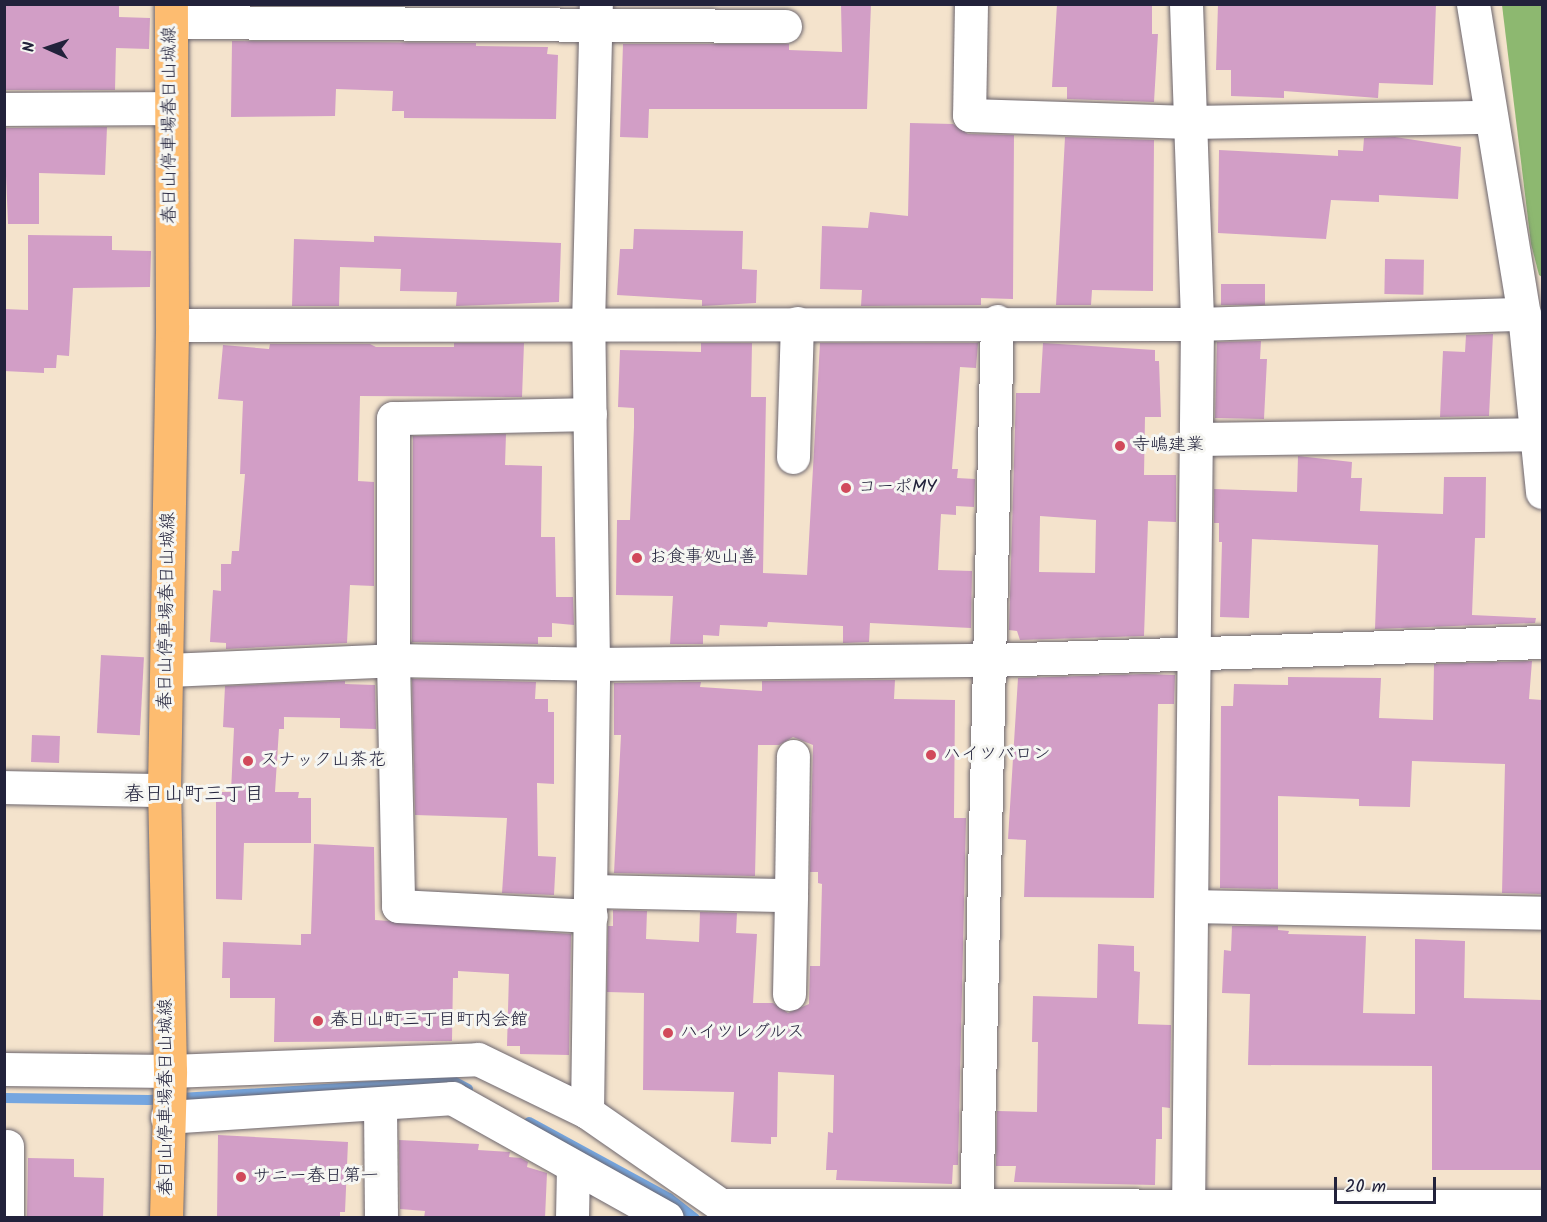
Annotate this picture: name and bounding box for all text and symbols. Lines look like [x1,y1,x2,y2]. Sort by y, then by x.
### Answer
north arrow [18,18,78,78]
street label: 春日山停車場春日山城線 [160,26,182,224]
text: N [17,41,42,53]
place label: 寺嶋建業 [1132,435,1204,457]
marker: 寺嶋建業 [1113,439,1127,453]
place label: コーポMY [858,477,937,499]
marker: コーポMY [839,481,853,495]
street label: 春日山停車場春日山城線 [155,512,181,710]
place label: お食事処山善 [649,547,757,569]
marker: お食事処山善 [630,551,644,565]
place label: ハイツバロン [943,744,1051,766]
marker: ハイツバロン [924,748,938,762]
place label: スナック山茶花 [260,750,386,772]
marker: スナック山茶花 [241,754,255,768]
district label: 春日山町三丁目 [124,783,264,807]
street label: 春日山停車場春日山城線 [156,998,178,1196]
place label: 春日山町三丁目町内会館 [330,1010,528,1032]
marker: 春日山町三丁目町内会館 [311,1014,325,1028]
place label: ハイツレグルス [680,1022,806,1044]
marker: ハイツレグルス [661,1026,675,1040]
scale bar [1337,1165,1439,1203]
place label: サニー春日第一 [253,1166,379,1188]
marker: サニー春日第一 [234,1170,248,1184]
text: 20 m [1345,1173,1386,1202]

